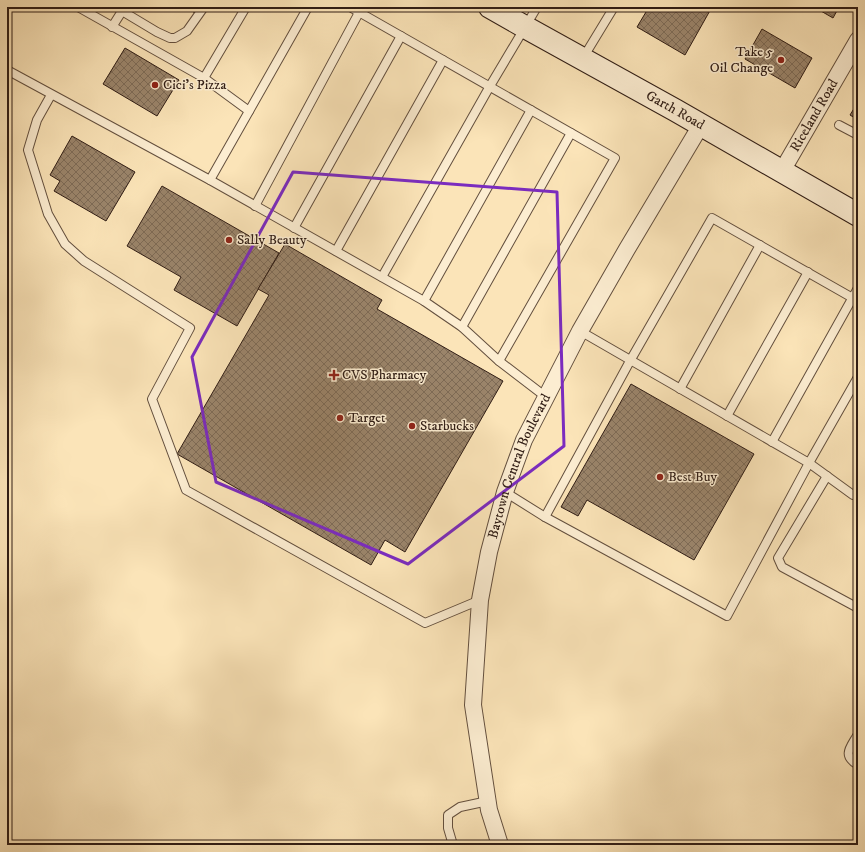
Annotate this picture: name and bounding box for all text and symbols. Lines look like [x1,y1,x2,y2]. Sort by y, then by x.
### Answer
place label: Take 5 Oil Change [710,43,773,77]
marker: Take 5 Oil Change [776,55,786,65]
place label: Cici's Pizza [163,76,226,94]
street label: Riceland Road [786,76,842,155]
marker: Cici's Pizza [150,80,160,90]
street label: Garth Road [643,87,708,134]
place label: Sally Beauty [237,231,307,249]
marker: Sally Beauty [224,235,234,245]
place label: CVS Pharmacy [342,366,427,384]
marker: CVS Pharmacy [329,370,339,380]
street label: Baytown Central Boulevard [484,391,555,541]
place label: Target [348,409,386,427]
marker: Target [335,413,345,423]
place label: Starbucks [420,417,474,435]
marker: Starbucks [407,421,417,431]
place label: Best Buy [668,468,717,486]
marker: Best Buy [655,472,665,482]

